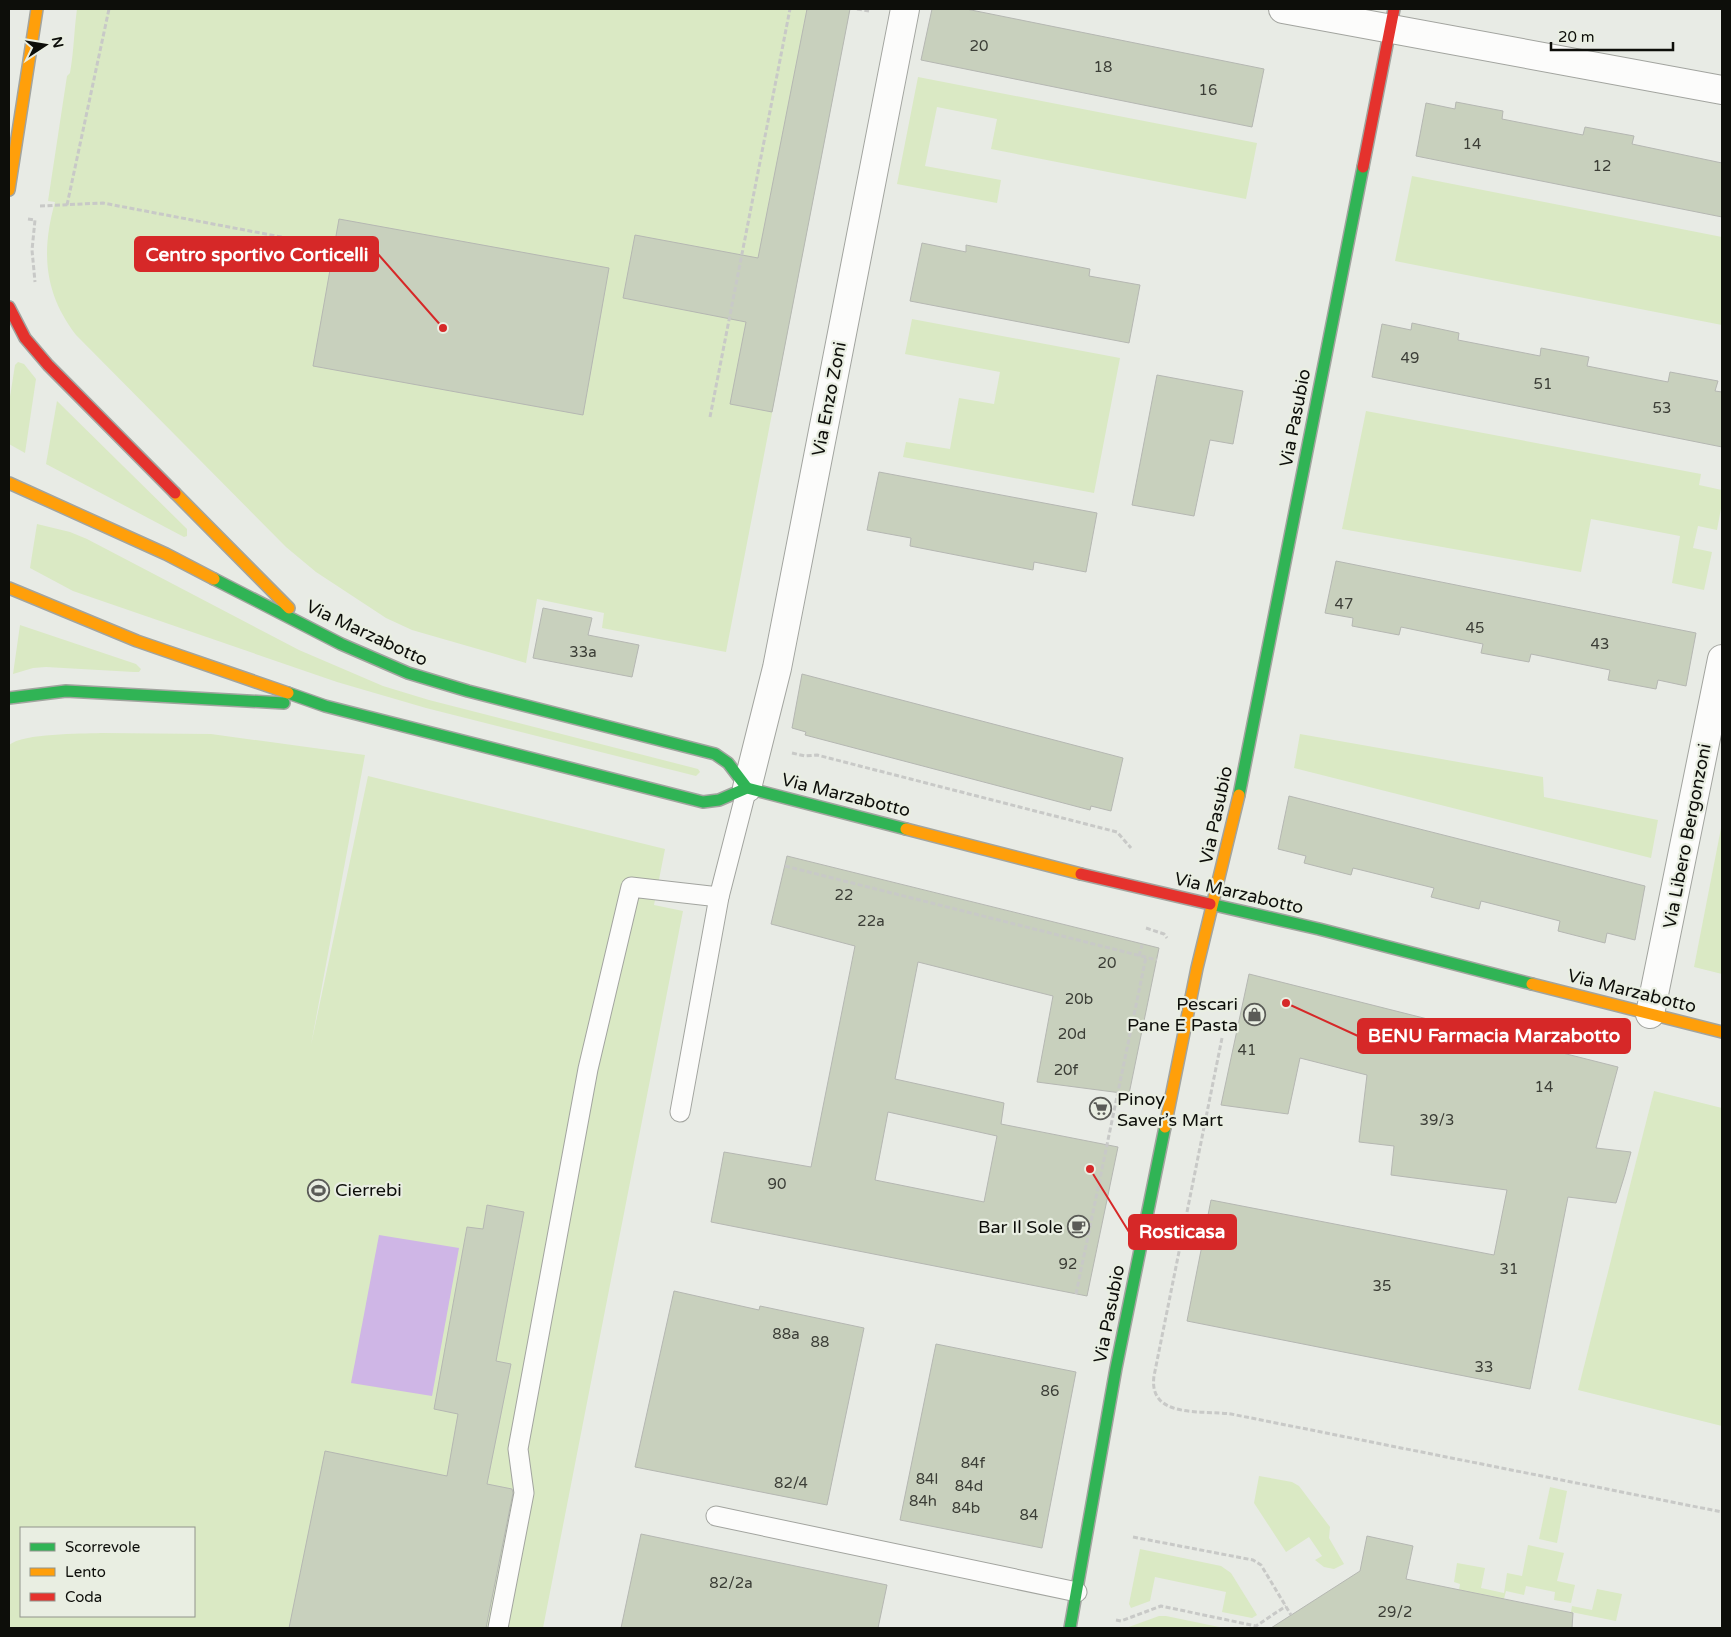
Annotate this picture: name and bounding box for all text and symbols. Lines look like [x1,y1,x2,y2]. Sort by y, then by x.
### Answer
north arrow [20,20,70,70]
scale bar [1551,20,1674,52]
text: 20 m [1558,28,1595,46]
text: N [48,35,67,50]
house number: 20 [970,37,988,55]
house number: 18 [1094,58,1112,76]
house number: 16 [1199,81,1217,99]
house number: 14 [1463,135,1481,153]
house number: 12 [1593,157,1611,175]
callout: Centro sportivo Corticelli [135,237,378,271]
text: Centro sportivo Corticelli [146,244,368,267]
street label: Via Enzo Zoni [807,340,851,458]
house number: 49 [1401,349,1419,367]
street label: Via Pasubio [1275,367,1315,469]
house number: 51 [1534,375,1552,393]
house number: 53 [1653,399,1671,417]
street label: Via Marzabotto [303,595,431,671]
house number: 47 [1335,595,1353,613]
house number: 45 [1466,619,1484,637]
house number: 43 [1591,635,1609,653]
house number: 33a [569,643,597,661]
street label: Via Libero Bergonzoni [1658,742,1716,930]
street label: Via Pasubio [1195,764,1237,866]
street label: Via Marzabotto [779,768,913,822]
street label: Via Marzabotto [1172,867,1306,919]
house number: 22 [835,886,853,904]
house number: 22a [857,912,885,930]
house number: 20 [1098,954,1116,972]
street label: Via Marzabotto [1565,964,1699,1018]
house number: 20b [1065,990,1093,1008]
place label: Pescari Pane E Pasta [1127,993,1238,1036]
shop icon: Pescari Pane E Pasta [1242,1002,1266,1026]
callout: BENU Farmacia Marzabotto [1358,1019,1630,1053]
house number: 20d [1058,1025,1086,1043]
text: BENU Farmacia Marzabotto [1368,1025,1620,1047]
house number: 41 [1238,1041,1256,1059]
house number: 20f [1054,1061,1079,1079]
house number: 14 [1535,1078,1553,1096]
place label: Pinoy Saver’s Mart [1117,1088,1223,1131]
supermarket icon: Pinoy Saver’s Mart [1089,1097,1113,1121]
house number: 39/3 [1420,1111,1454,1129]
house number: 90 [768,1175,786,1193]
sports icon: Cierrebi [307,1178,331,1202]
place label: Cierrebi [335,1179,402,1201]
cafe icon: Bar Il Sole [1067,1215,1091,1239]
callout: Rosticasa [1129,1215,1236,1249]
place label: Bar Il Sole [978,1216,1063,1238]
text: Rosticasa [1139,1221,1225,1243]
house number: 92 [1059,1255,1077,1273]
house number: 31 [1500,1260,1518,1278]
street label: Via Pasubio [1089,1263,1129,1365]
house number: 35 [1373,1277,1391,1295]
house number: 88a [772,1325,800,1343]
house number: 88 [811,1333,829,1351]
house number: 33 [1475,1358,1493,1376]
house number: 86 [1041,1382,1059,1400]
house number: 84f [961,1454,986,1472]
house number: 84l [916,1470,938,1488]
house number: 82/4 [774,1474,808,1492]
house number: 84d [955,1477,983,1495]
house number: 84h [909,1492,937,1510]
house number: 84b [952,1499,980,1517]
house number: 84 [1020,1506,1038,1524]
legend [20,1527,195,1617]
text: Scorrevole [65,1538,140,1556]
text: Lento [65,1563,106,1581]
house number: 82/2a [709,1574,753,1592]
text: Coda [65,1588,102,1606]
house number: 29/2 [1378,1603,1412,1621]

